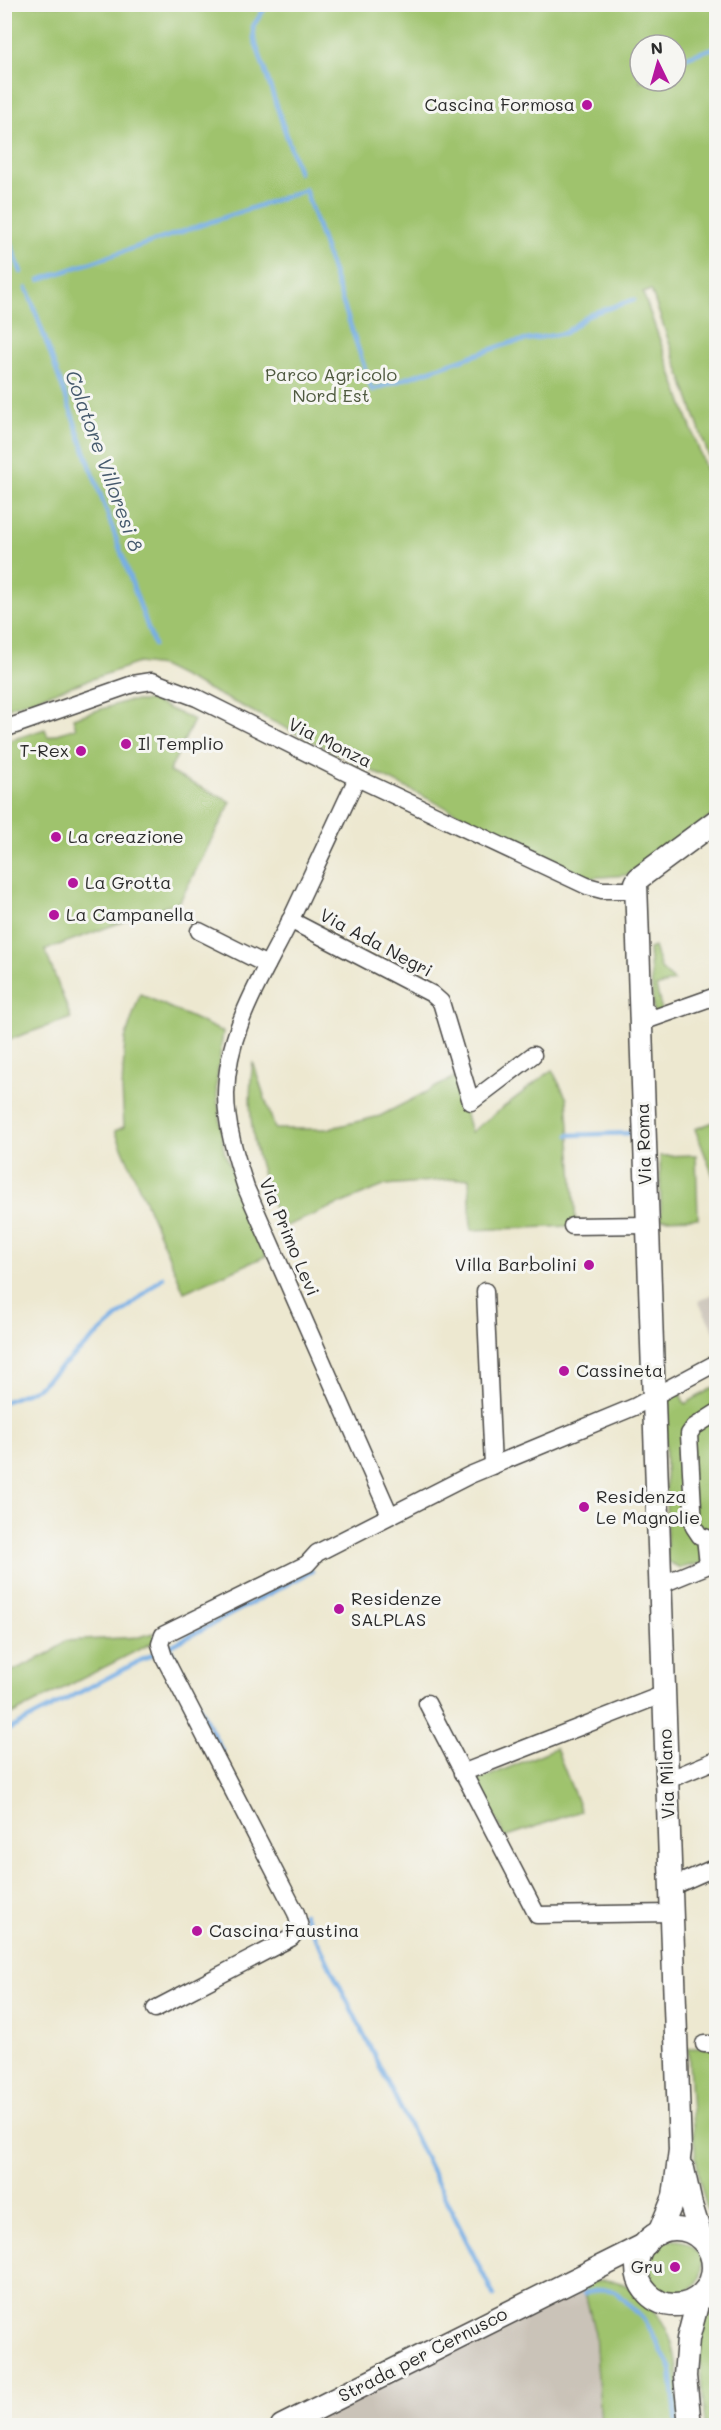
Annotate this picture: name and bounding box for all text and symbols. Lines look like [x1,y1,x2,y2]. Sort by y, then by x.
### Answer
north arrow [628,33,688,93]
text: N [650,37,664,59]
place label: Cascina Formosa [424,92,575,116]
marker: Cascina Formosa [580,98,594,112]
park label: Parco Agricolo Nord Est [265,362,397,407]
water label: Colatore Villoresi 8 [60,366,150,555]
street label: Via Monza [285,712,376,773]
place label: Il Templio [138,731,224,755]
marker: Il Templio [119,737,133,751]
place label: T-Rex [20,738,69,762]
marker: T-Rex [74,744,88,758]
place label: La creazione [68,824,184,848]
marker: La creazione [49,830,63,844]
place label: La Grotta [85,870,172,894]
marker: La Grotta [66,876,80,890]
place label: La Campanella [66,902,195,926]
street label: Via Ada Negri [316,902,437,982]
marker: La Campanella [47,908,61,922]
street label: Via Roma [630,1103,656,1185]
street label: Via Primo Levi [254,1174,326,1299]
place label: Villa Barbolini [455,1252,577,1276]
marker: Villa Barbolini [582,1258,596,1272]
place label: Cassineta [576,1358,663,1382]
marker: Cassineta [557,1364,571,1378]
place label: Residenza Le Magnolie [596,1484,700,1529]
marker: Residenza Le Magnolie [577,1500,591,1514]
place label: Residenze SALPLAS [351,1586,442,1631]
marker: Residenze SALPLAS [332,1602,346,1616]
street label: Via Milano [652,1728,680,1820]
place label: Cascina Faustina [209,1918,359,1942]
marker: Cascina Faustina [190,1924,204,1938]
place label: Gru [631,2254,663,2278]
marker: Gru [668,2260,682,2274]
street label: Strada per Cernusco [334,2301,511,2407]

